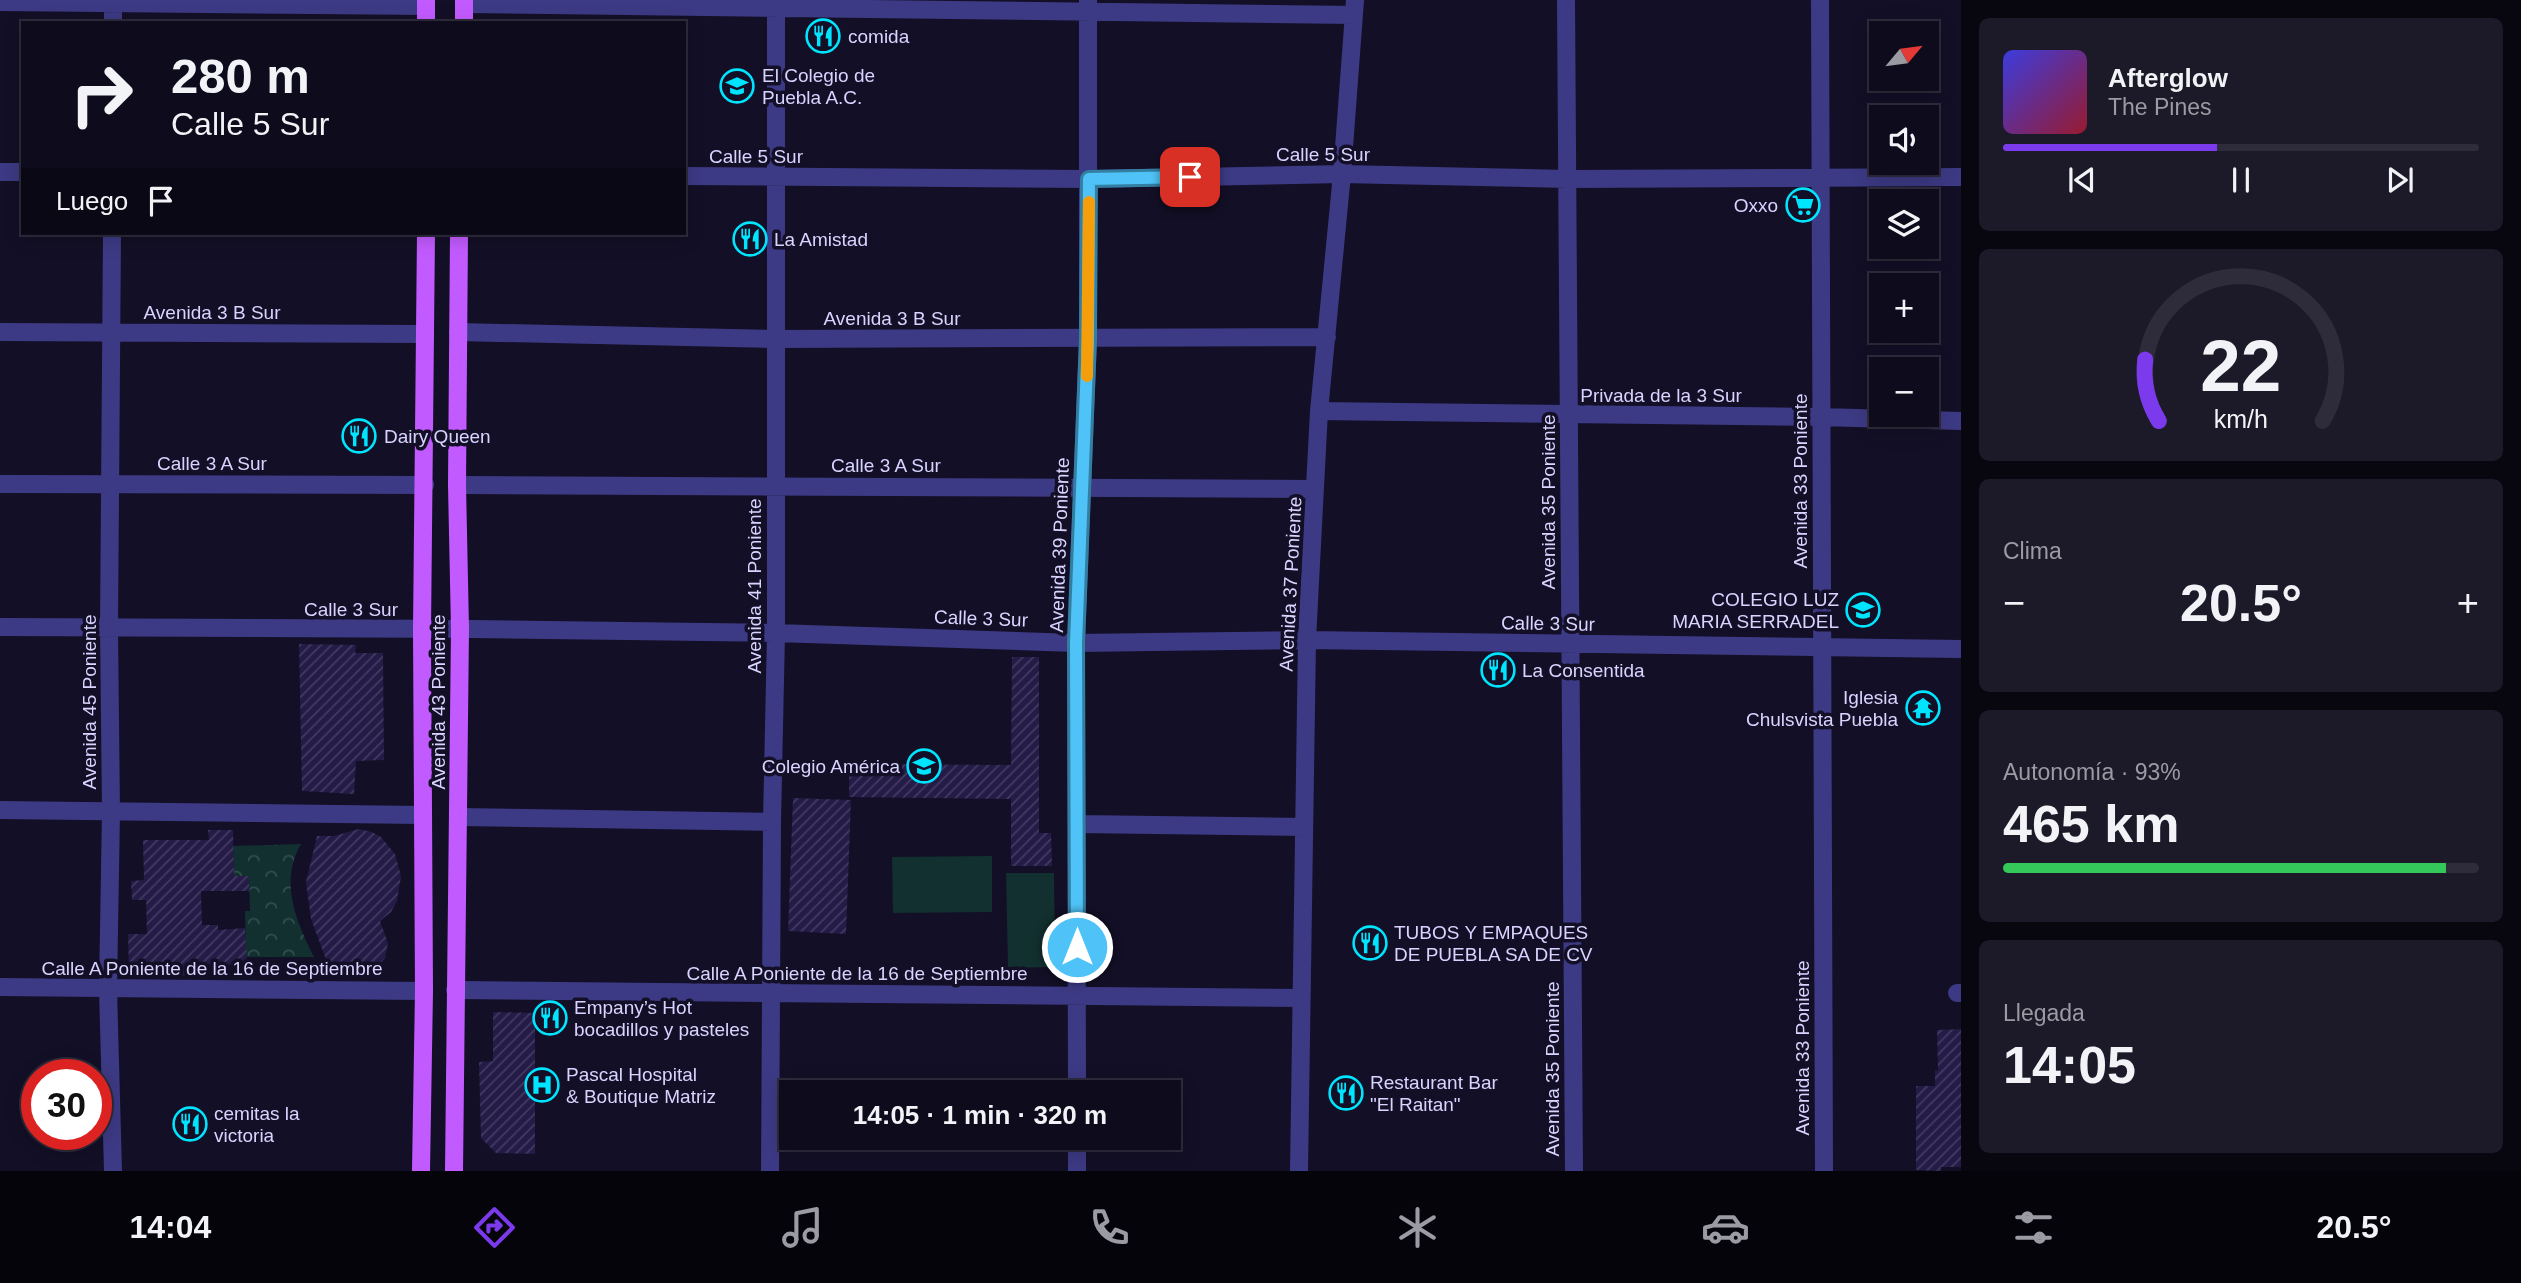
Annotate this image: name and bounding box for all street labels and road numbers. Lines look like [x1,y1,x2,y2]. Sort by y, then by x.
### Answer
street label: Calle 5 Sur [1276,144,1371,165]
street label: Calle 5 Sur [709,146,804,167]
street label: Avenida 3 B Sur [144,302,281,323]
street label: Avenida 3 B Sur [824,308,961,329]
street label: Privada de la 3 Sur [1580,385,1742,406]
street label: Avenida 33 Poniente [1790,393,1811,569]
street label: Avenida 35 Poniente [1538,414,1559,590]
street label: Calle 3 A Sur [157,453,268,474]
street label: Calle 3 A Sur [831,455,942,476]
street label: Avenida 39 Poniente [1046,457,1073,633]
street label: Avenida 37 Poniente [1275,496,1306,672]
street label: Avenida 41 Poniente [744,498,765,674]
street label: Calle 3 Sur [304,599,399,620]
street label: Calle 3 Sur [934,606,1029,631]
street label: Calle 3 Sur [1501,612,1596,635]
street label: Avenida 45 Poniente [79,614,100,790]
street label: Avenida 43 Poniente [428,614,449,790]
street label: Calle A Poniente de la 16 de Septiembre [41,958,383,979]
street label: Avenida 33 Poniente [1792,960,1813,1136]
street label: Calle A Poniente de la 16 de Septiembre [686,963,1028,984]
street label: Avenida 35 Poniente [1542,981,1563,1157]

